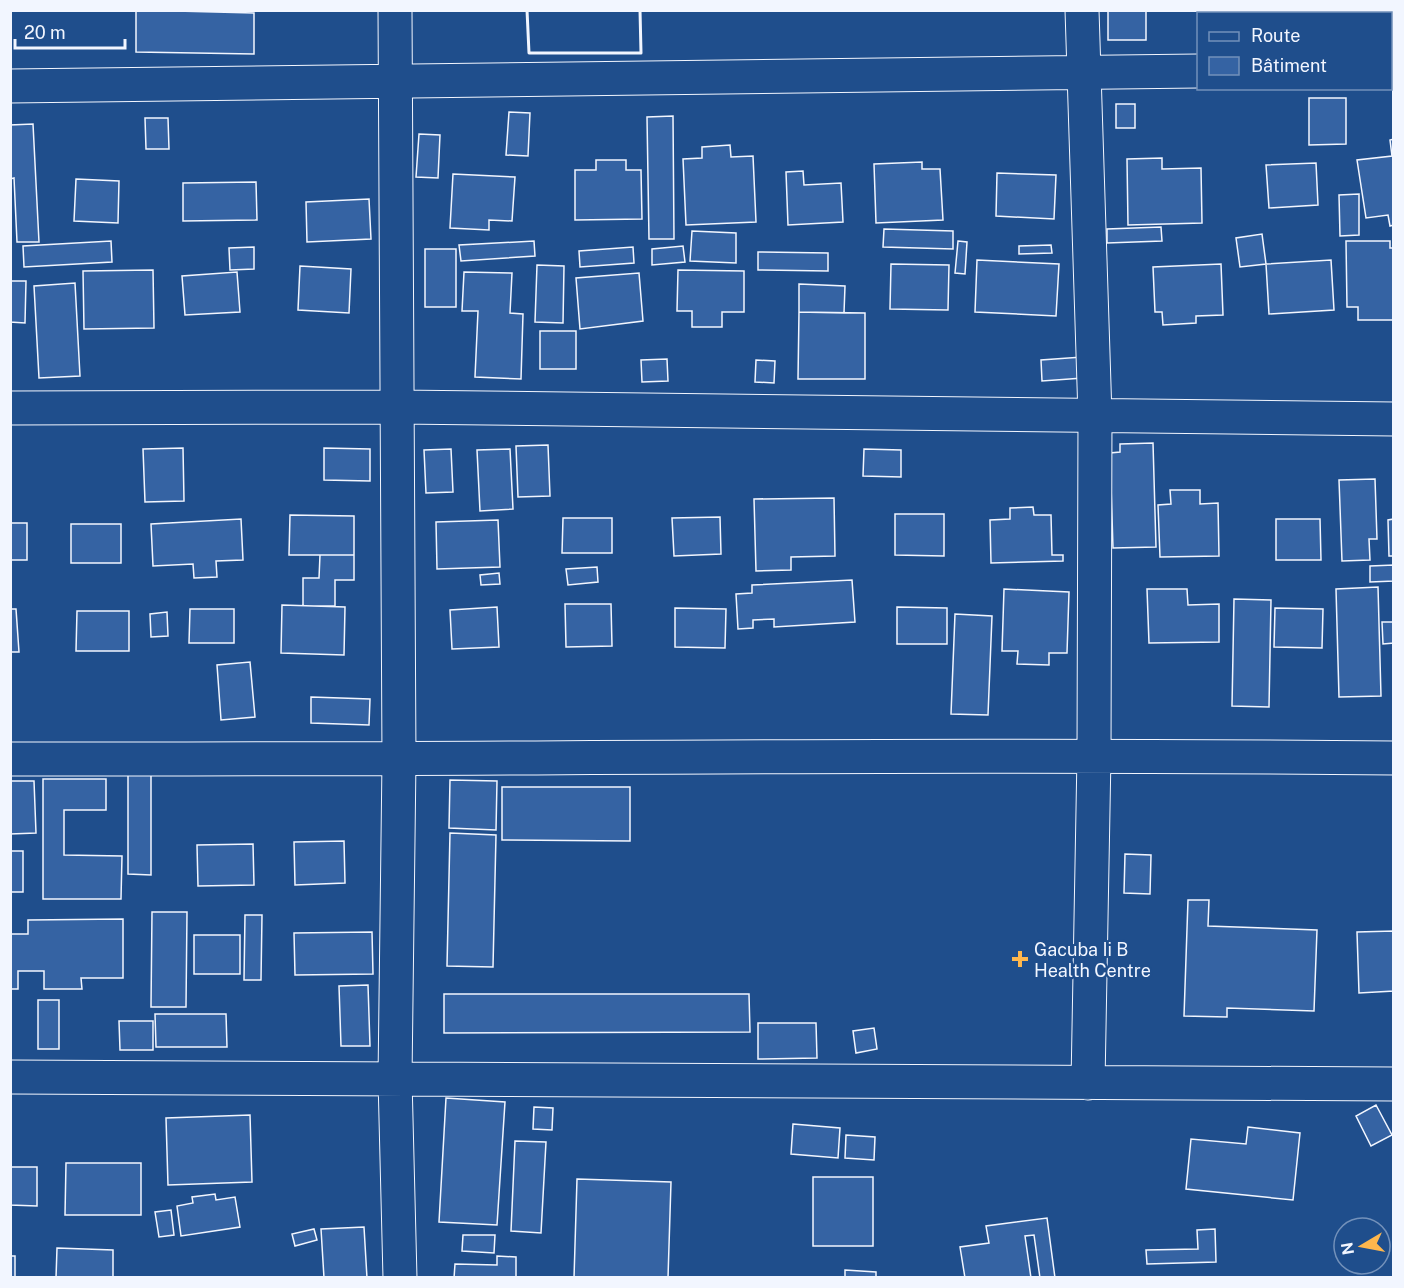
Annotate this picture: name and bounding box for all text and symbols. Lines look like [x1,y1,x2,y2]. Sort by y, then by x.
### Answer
scale bar [15,12,124,50]
legend [1197,12,1392,90]
text: 20 m [24,22,66,43]
text: Route [1251,25,1300,46]
text: Bâtiment [1251,55,1327,76]
place label: Gacuba Ii B Health Centre [1034,939,1151,981]
marker: Gacuba Ii B Health Centre [1011,950,1029,968]
north arrow [1332,1216,1392,1276]
text: N [1337,1241,1358,1256]

